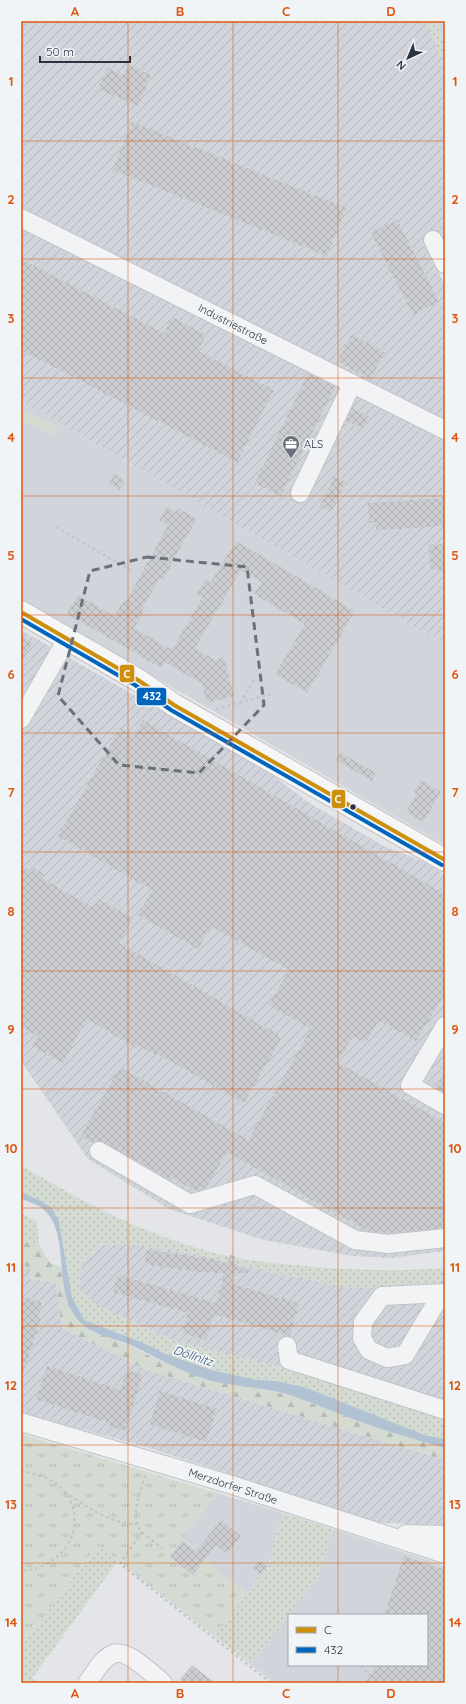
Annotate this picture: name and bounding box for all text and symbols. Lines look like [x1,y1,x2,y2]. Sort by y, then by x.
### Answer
text: A [71,3,80,19]
text: B [176,3,184,19]
text: C [282,3,290,19]
text: D [386,3,396,19]
scale bar [40,38,130,64]
north arrow [388,38,428,78]
text: 50 m [46,44,74,59]
text: N [393,57,409,73]
text: 1 [8,73,14,89]
text: 1 [452,73,458,89]
text: 2 [7,191,15,207]
text: 2 [451,191,459,207]
street label: Industriestraße [196,300,270,348]
text: 3 [8,310,15,326]
text: 3 [452,310,459,326]
text: 4 [7,429,15,445]
text: 4 [451,429,459,445]
office icon: ALS [281,434,301,459]
place label: ALS [304,437,323,451]
text: 5 [7,547,15,563]
text: 5 [451,547,459,563]
line badge: C [119,664,135,683]
text: 6 [7,666,15,682]
text: 6 [451,666,459,682]
text: C [124,667,131,681]
line badge: 432 [136,687,167,706]
text: 432 [143,689,161,703]
text: 7 [7,784,15,800]
text: 7 [451,784,459,800]
line badge: C [331,789,346,809]
text: C [335,792,342,806]
unlabelled marker [348,802,358,812]
text: 8 [7,903,15,919]
text: 8 [451,903,459,919]
text: 9 [7,1021,15,1037]
text: 9 [451,1021,459,1037]
text: 10 [4,1140,18,1156]
text: 10 [448,1140,462,1156]
text: 11 [6,1259,16,1275]
text: 11 [450,1259,460,1275]
water label: Döllnitz [171,1342,216,1370]
text: 12 [5,1377,17,1393]
text: 12 [449,1377,461,1393]
street label: Merzdorfer Straße [187,1465,279,1507]
text: 13 [5,1496,17,1512]
text: 13 [449,1496,461,1512]
text: 14 [5,1614,18,1630]
legend [288,1614,428,1666]
text: 14 [449,1614,462,1630]
text: C [324,1622,332,1637]
text: 432 [324,1642,344,1657]
text: A [71,1685,80,1701]
text: B [176,1685,184,1701]
text: C [282,1685,290,1701]
text: D [386,1685,396,1701]

